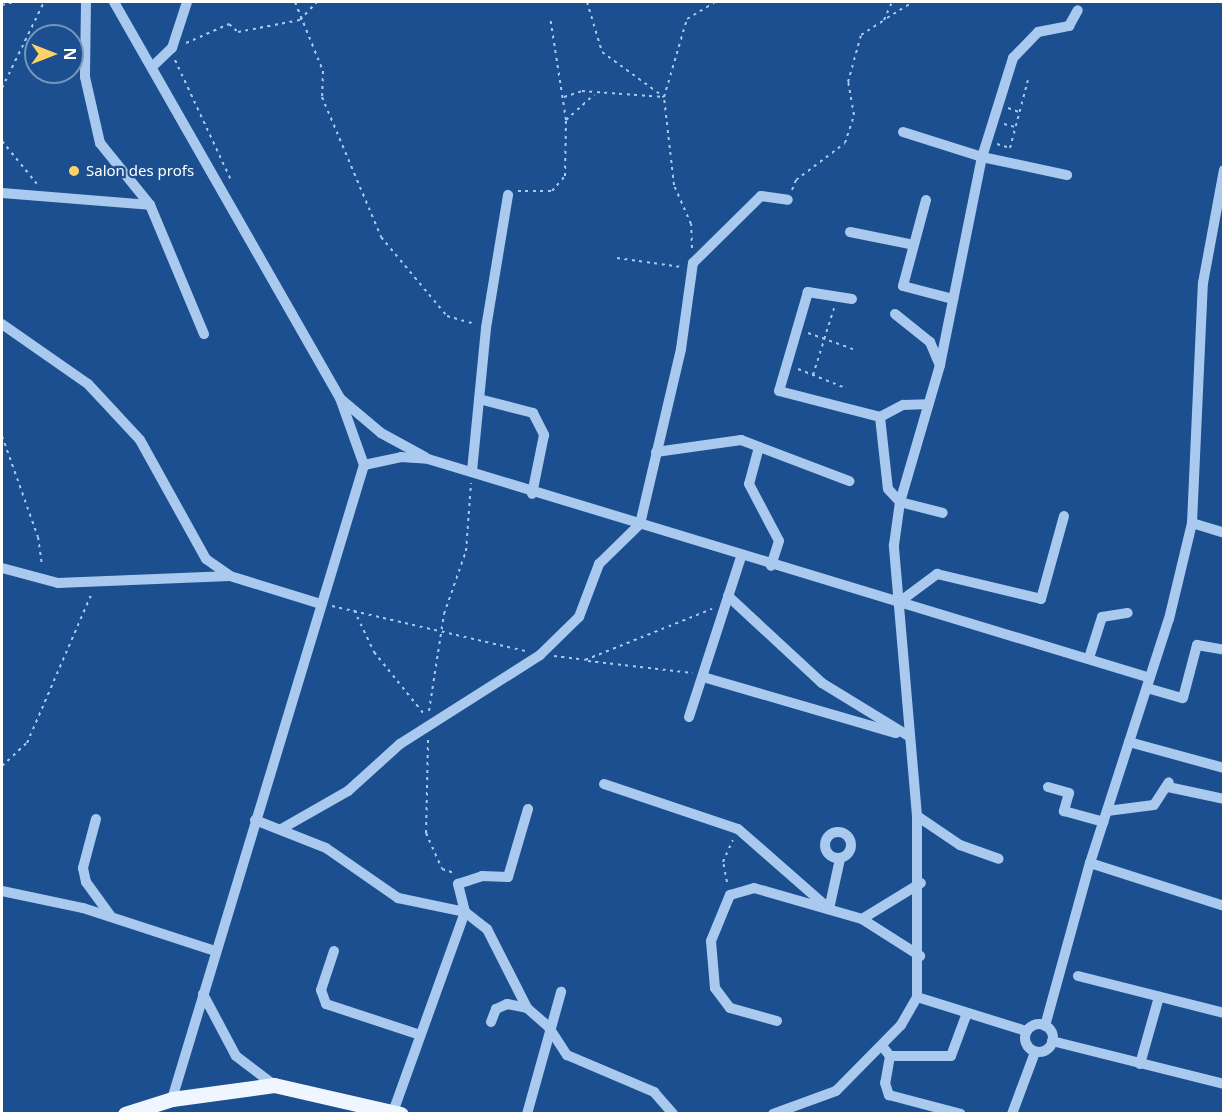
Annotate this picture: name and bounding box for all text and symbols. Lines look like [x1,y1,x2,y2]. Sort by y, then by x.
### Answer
north arrow [24,24,84,84]
text: N [59,47,81,61]
place label: Salon des profs [86,162,194,180]
marker: Salon des profs [67,164,81,178]

